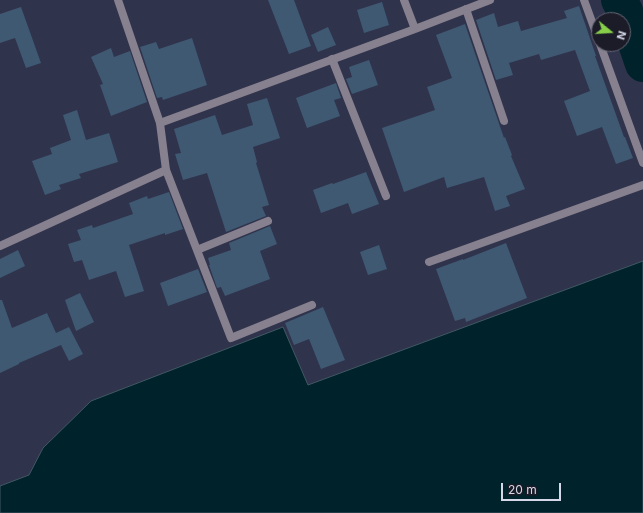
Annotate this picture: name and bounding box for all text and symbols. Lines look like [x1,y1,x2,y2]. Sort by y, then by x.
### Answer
north arrow [591,12,631,52]
text: N [614,29,629,42]
scale bar [503,475,563,501]
text: 20 m [508,482,537,497]

